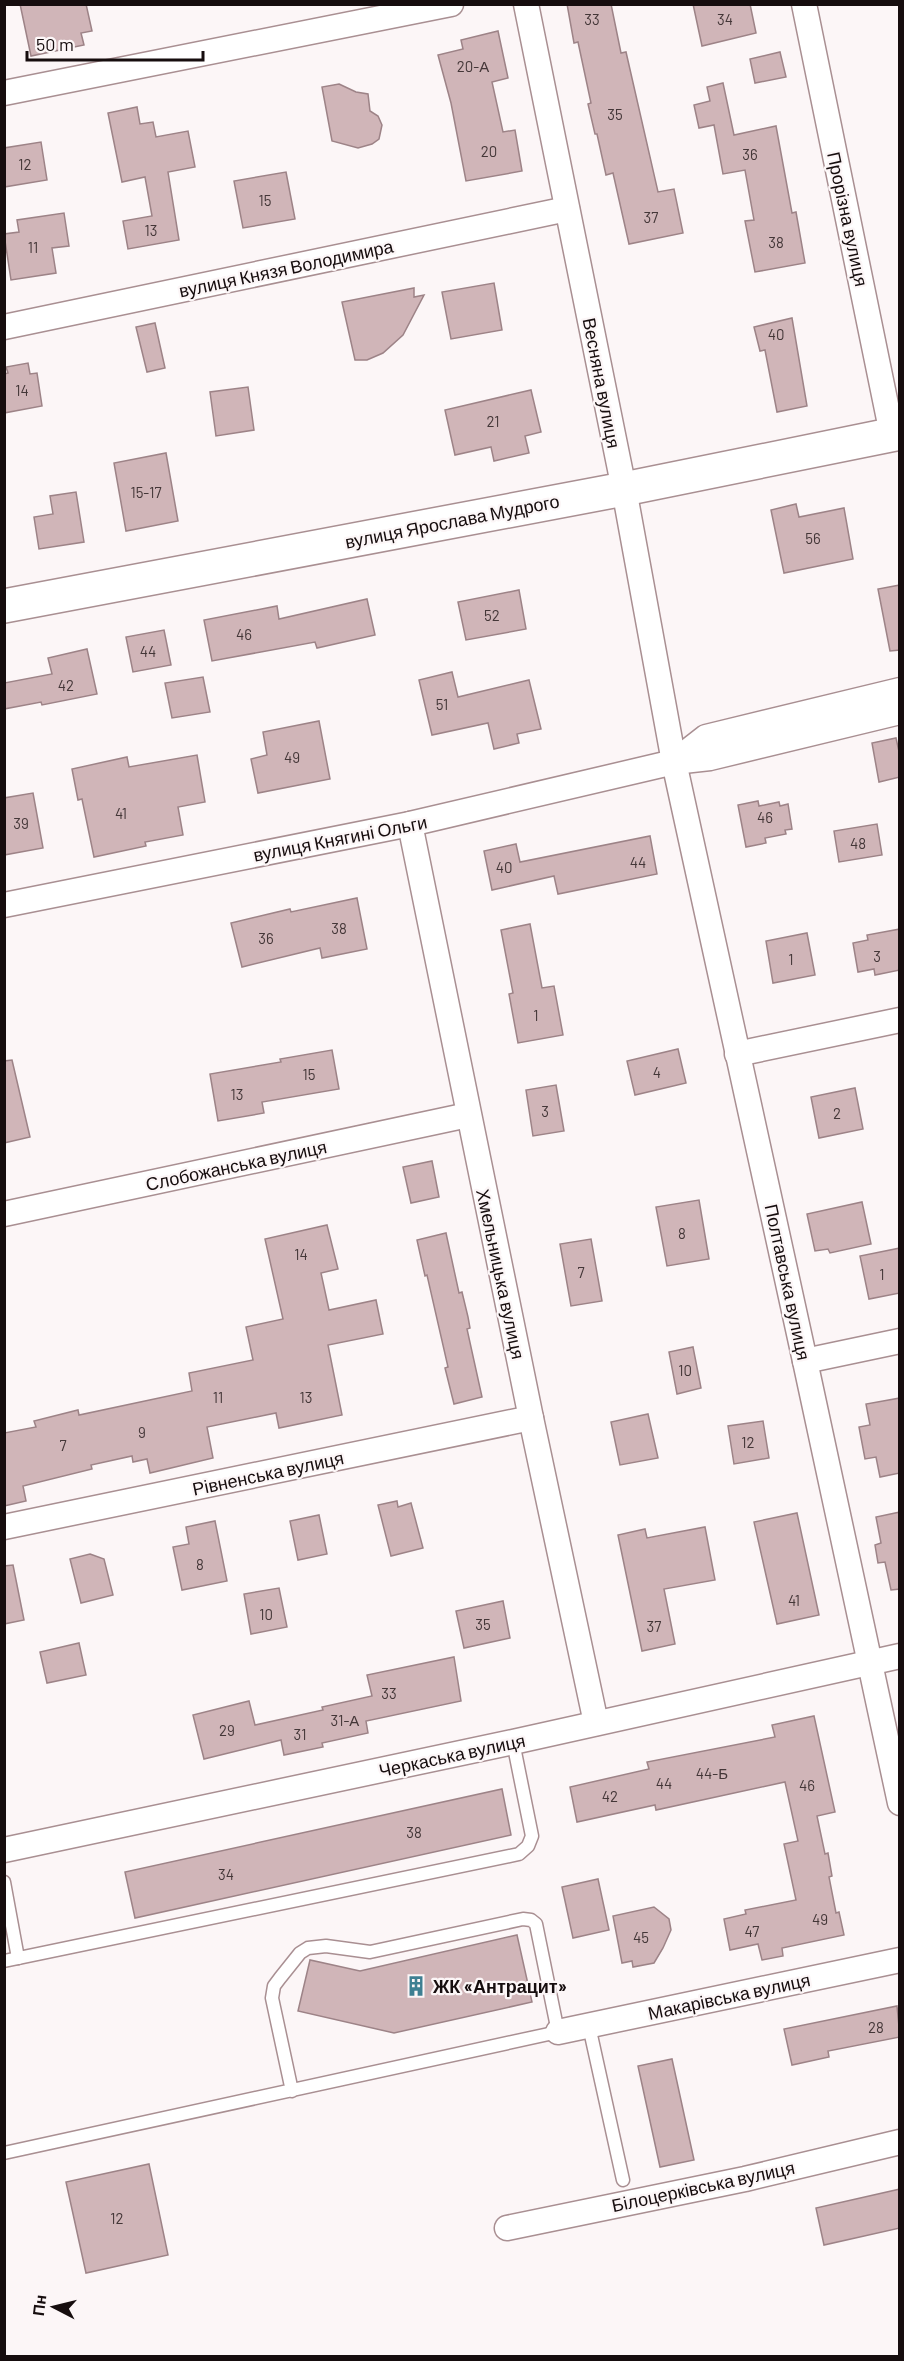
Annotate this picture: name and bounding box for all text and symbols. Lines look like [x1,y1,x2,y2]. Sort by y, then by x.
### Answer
house number: 33 [584,10,600,28]
house number: 34 [717,10,733,28]
scale bar [27,24,202,62]
text: 50 m [36,33,74,55]
house number: 20-А [457,57,489,75]
house number: 35 [607,105,623,123]
house number: 20 [481,142,497,160]
house number: 36 [742,145,758,163]
street label: Прорізна вулиця [823,150,873,288]
house number: 12 [18,155,32,173]
house number: 15 [259,191,271,209]
house number: 37 [644,208,658,226]
house number: 13 [145,221,157,239]
house number: 38 [768,233,784,251]
street label: вулиця Князя Володимира [177,234,396,301]
house number: 11 [28,238,38,256]
street label: Весняна вулиця [579,316,625,450]
house number: 40 [768,325,784,343]
house number: 14 [15,381,29,399]
house number: 21 [486,412,500,430]
house number: 15-17 [130,483,162,501]
street label: вулиця Ярослава Мудрого [343,489,561,553]
house number: 56 [805,529,821,547]
house number: 52 [484,606,500,624]
house number: 46 [236,625,252,643]
house number: 44 [140,642,156,660]
house number: 42 [58,676,74,694]
house number: 51 [436,695,448,713]
house number: 49 [284,748,300,766]
house number: 41 [115,804,127,822]
house number: 46 [757,808,773,826]
street label: вулиця Княгині Ольги [251,810,429,866]
house number: 39 [13,814,29,832]
house number: 48 [850,834,866,852]
house number: 44 [630,853,646,871]
house number: 40 [496,858,512,876]
house number: 38 [331,919,347,937]
house number: 36 [258,929,274,947]
house number: 3 [873,947,881,965]
house number: 1 [788,950,794,968]
house number: 1 [533,1006,539,1024]
house number: 4 [653,1063,661,1081]
house number: 15 [303,1065,315,1083]
house number: 13 [231,1085,243,1103]
house number: 3 [541,1102,549,1120]
house number: 2 [833,1104,841,1122]
street label: Слобожанська вулиця [143,1135,329,1195]
street label: Хмельницька вулиця [472,1187,530,1361]
street label: Полтавська вулиця [761,1202,815,1362]
house number: 8 [678,1224,686,1242]
house number: 14 [294,1245,308,1263]
house number: 7 [577,1263,585,1281]
house number: 1 [879,1265,885,1283]
house number: 10 [678,1361,692,1379]
house number: 11 [213,1388,223,1406]
house number: 13 [300,1388,312,1406]
house number: 9 [138,1423,146,1441]
house number: 12 [741,1433,755,1451]
house number: 7 [59,1436,67,1454]
street label: Рівненська вулиця [190,1446,346,1500]
house number: 8 [196,1555,204,1573]
house number: 41 [788,1591,800,1609]
house number: 10 [259,1605,273,1623]
house number: 35 [475,1615,491,1633]
house number: 37 [647,1617,661,1635]
house number: 33 [381,1684,397,1702]
house number: 31-А [331,1711,359,1729]
house number: 29 [219,1721,235,1739]
house number: 31 [294,1725,306,1743]
street label: Черкаська вулиця [377,1729,527,1781]
house number: 44-Б [696,1764,728,1782]
house number: 44 [656,1774,672,1792]
house number: 46 [799,1776,815,1794]
house number: 42 [602,1787,618,1805]
house number: 38 [406,1823,422,1841]
house number: 34 [218,1865,234,1883]
house number: 49 [812,1910,828,1928]
house number: 47 [745,1922,759,1940]
house number: 45 [633,1928,649,1946]
street label: Макарівська вулиця [646,1968,812,2024]
building icon: ЖК «Антрацит» [404,1974,428,1998]
place label: ЖК «Антрацит» [432,1975,567,1997]
house number: 28 [868,2018,884,2036]
street label: Білоцерківська вулиця [609,2156,797,2216]
house number: 12 [110,2209,124,2227]
north arrow [24,2277,84,2337]
text: Пн [28,2293,49,2317]

